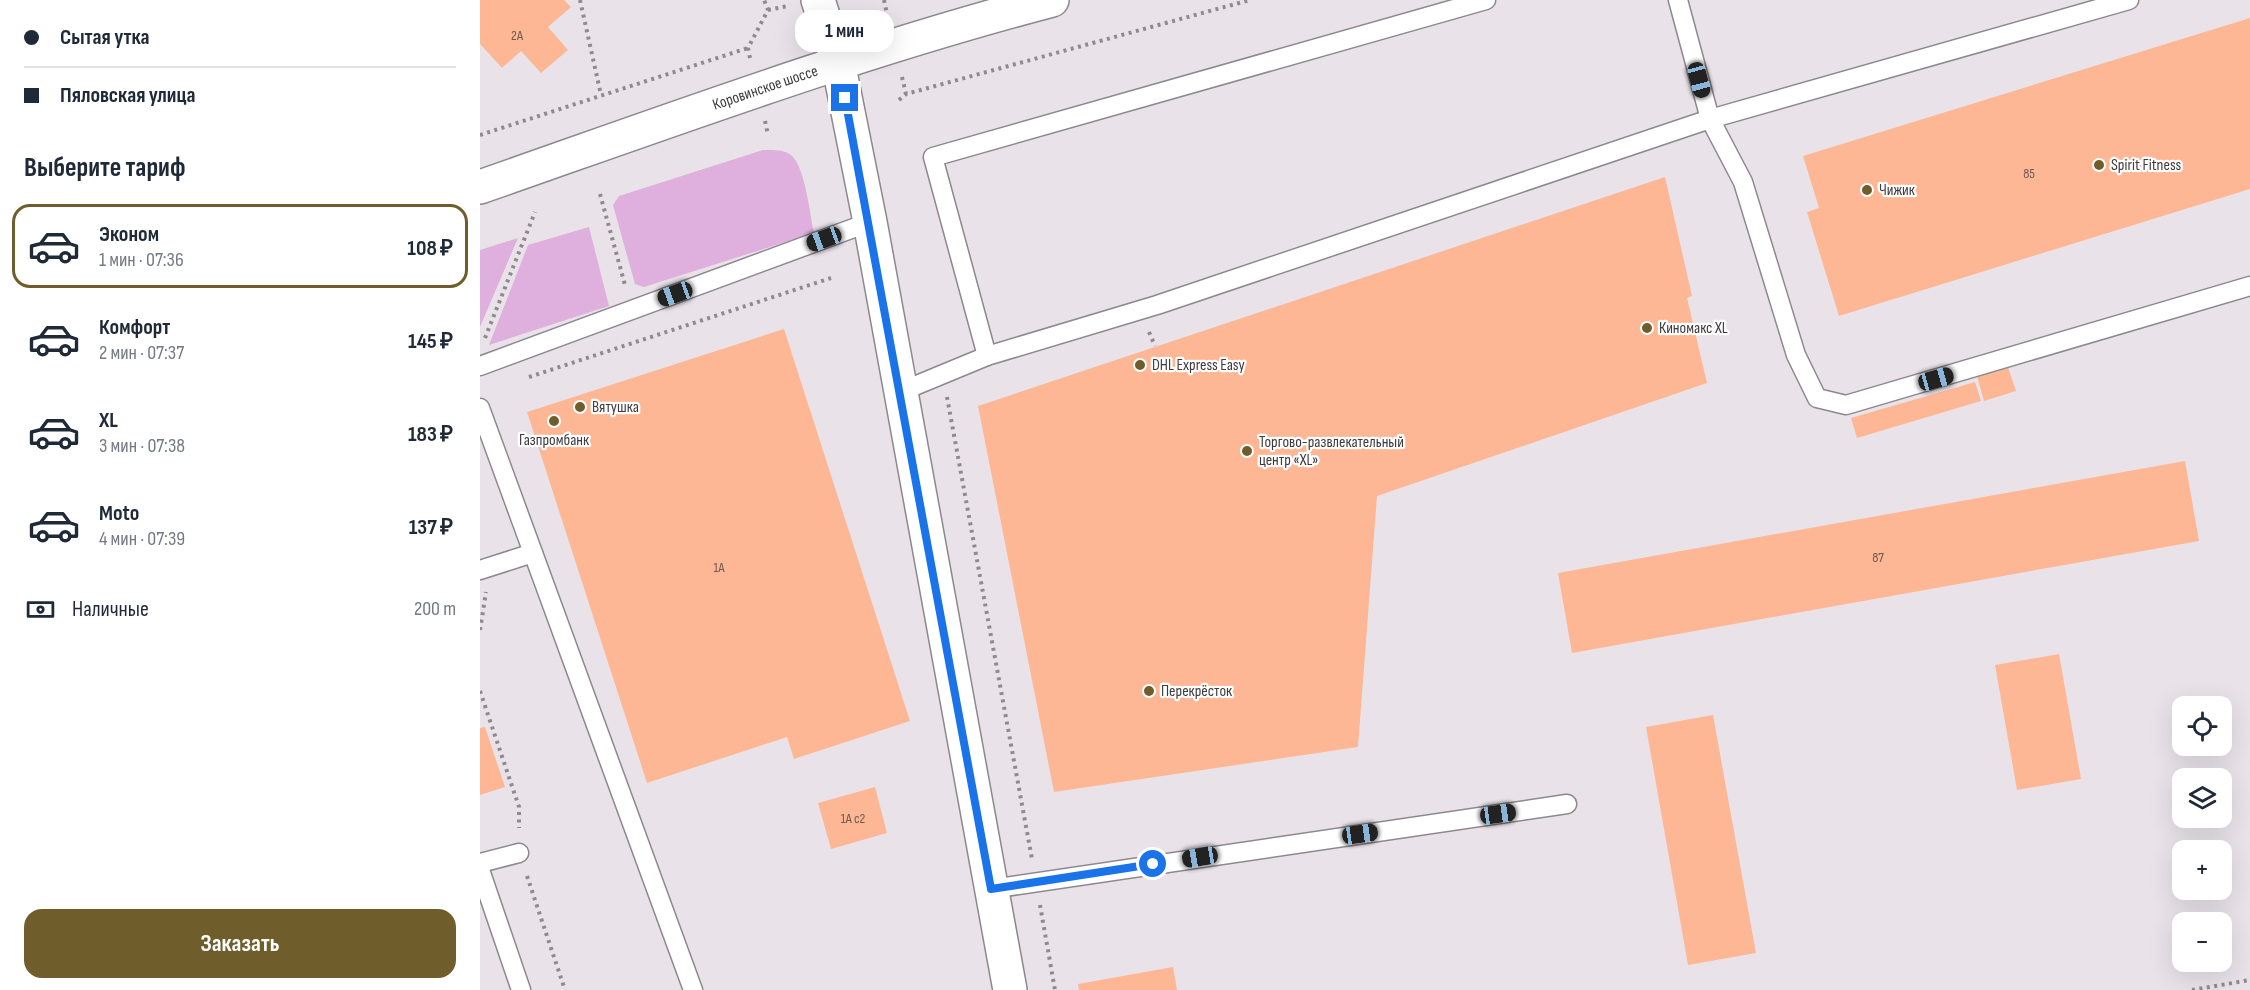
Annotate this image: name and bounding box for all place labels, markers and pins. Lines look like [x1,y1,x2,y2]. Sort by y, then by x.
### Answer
place label: Spirit Fitness [2111,156,2181,175]
marker: Spirit Fitness [2092,158,2106,172]
place label: Чижик [1879,181,1916,200]
marker: Чижик [1860,183,1874,197]
place label: Киномакс XL [1659,319,1728,338]
marker: Киномакс XL [1640,321,1654,335]
place label: DHL Express Easy [1152,356,1245,375]
marker: DHL Express Easy [1133,358,1147,372]
place label: Вятушка [592,398,639,417]
marker: Вятушка [573,400,587,414]
marker: Газпромбанк [547,414,561,428]
place label: Газпромбанк [519,431,590,450]
place label: Торгово-развлекательный центр «XL» [1259,433,1404,470]
marker: Торгово-развлекательный центр «XL» [1240,444,1254,458]
place label: Перекрёсток [1161,682,1233,701]
marker: Перекрёсток [1142,684,1156,698]

